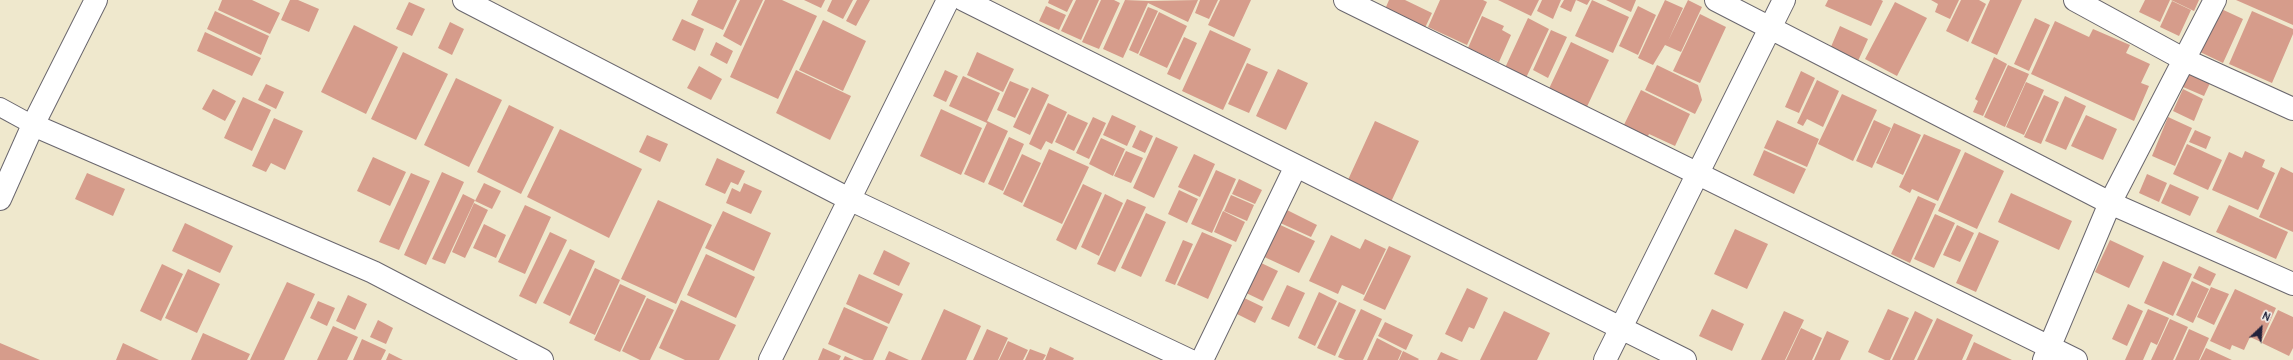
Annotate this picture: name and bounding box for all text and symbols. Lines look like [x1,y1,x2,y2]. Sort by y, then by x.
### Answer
north arrow [2241,308,2281,348]
text: N [2260,309,2272,324]

